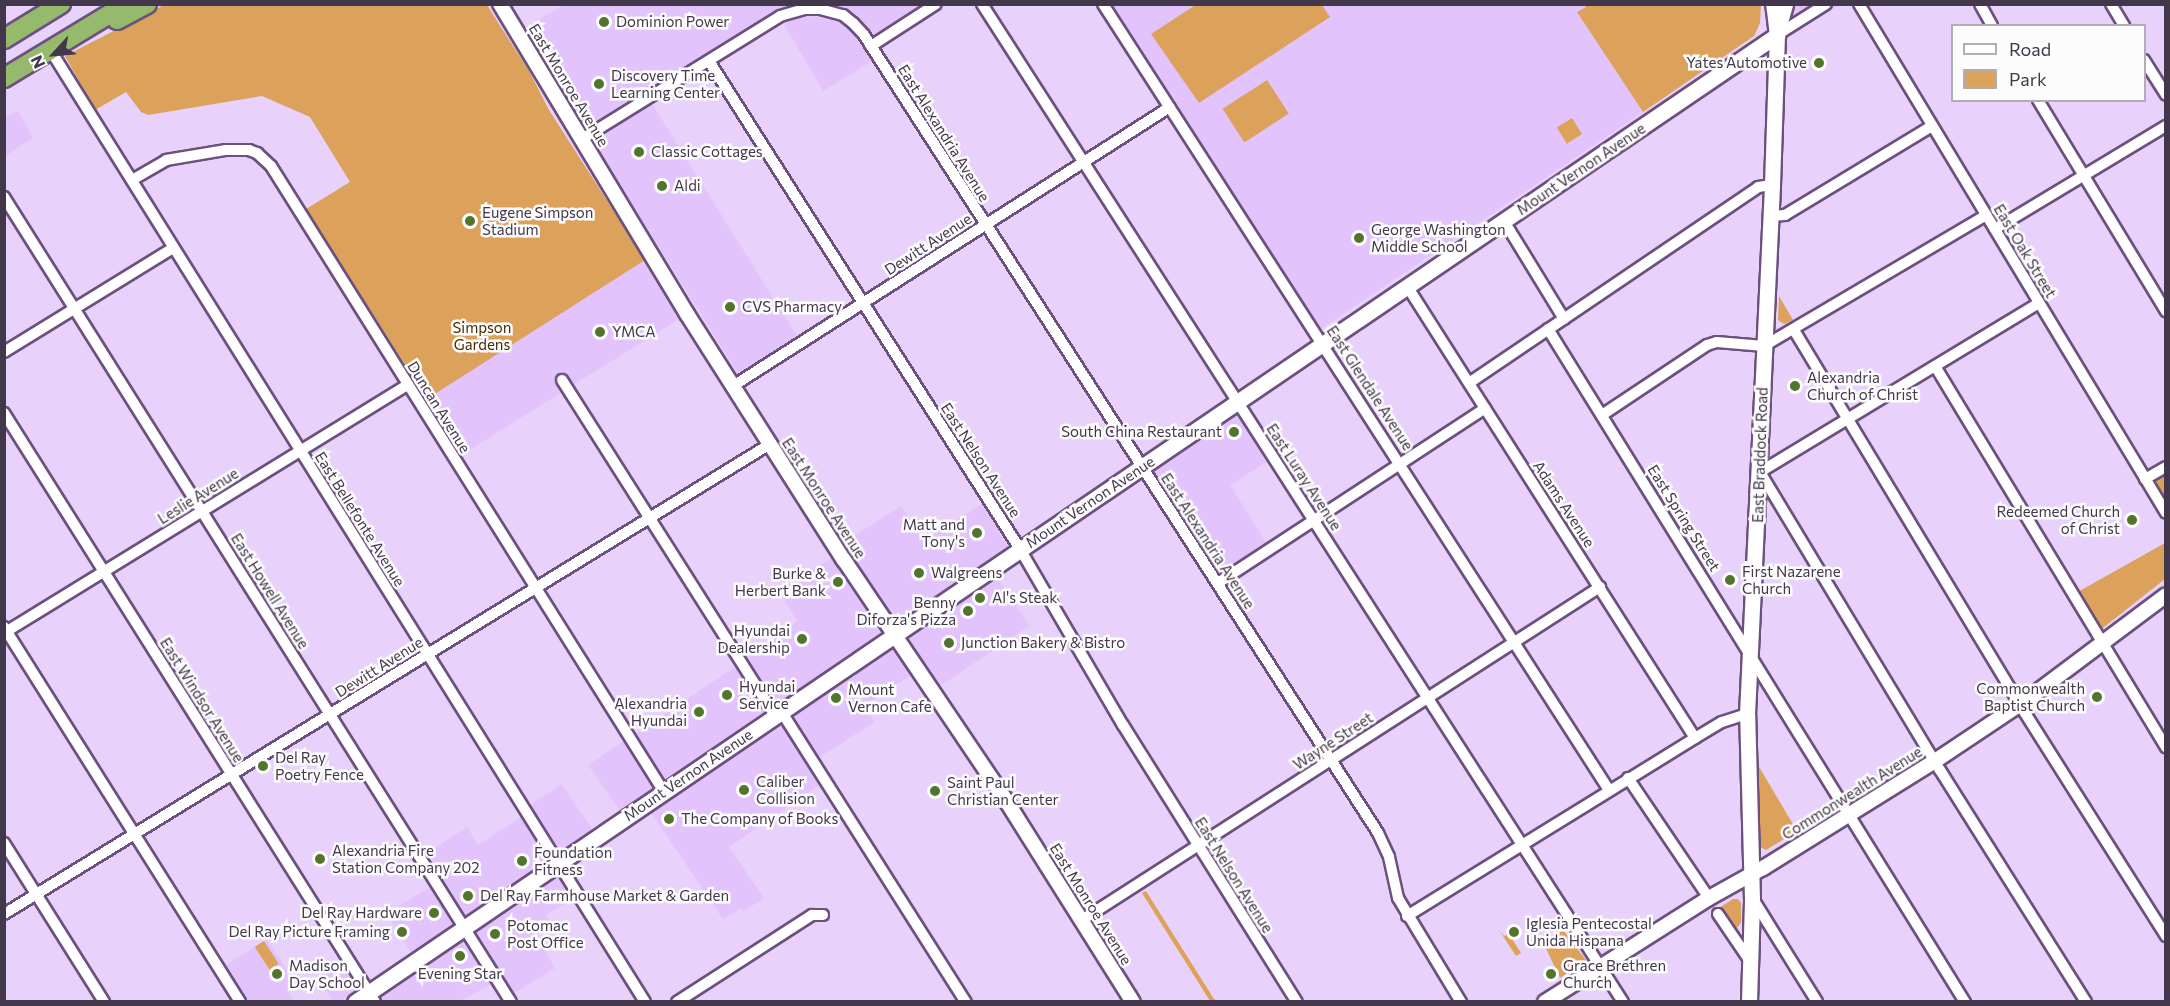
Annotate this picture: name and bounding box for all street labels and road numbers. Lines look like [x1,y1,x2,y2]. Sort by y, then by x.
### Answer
street label: East Monroe Avenue [525,20,613,150]
street label: East Alexandria Avenue [894,61,994,205]
street label: Mount Vernon Avenue [1513,119,1649,219]
street label: East Oak Street [1990,201,2060,301]
street label: Dewitt Avenue [881,209,975,279]
street label: East Glendale Avenue [1323,322,1417,454]
street label: Duncan Avenue [404,358,474,456]
street label: East Braddock Road [1749,387,1771,523]
street label: East Nelson Avenue [937,399,1025,521]
street label: East Luray Avenue [1263,420,1345,534]
street label: East Monroe Avenue [778,434,870,562]
street label: East Bellefonte Avenue [311,448,409,590]
street label: Mount Vernon Avenue [1022,452,1158,552]
street label: Adams Avenue [1529,457,1599,551]
street label: East Spring Street [1644,461,1724,575]
street label: Leslie Avenue [154,464,242,528]
street label: East Alexandria Avenue [1157,470,1259,612]
street label: East Howell Avenue [227,530,313,652]
street label: Dewitt Avenue [332,633,426,701]
street label: East Windsor Avenue [156,634,248,766]
street label: Wayne Street [1290,708,1376,774]
street label: Mount Vernon Avenue [620,725,756,825]
street label: Commonwealth Avenue [1779,743,1925,843]
street label: East Nelson Avenue [1191,814,1277,936]
street label: East Monroe Avenue [1046,840,1136,968]

